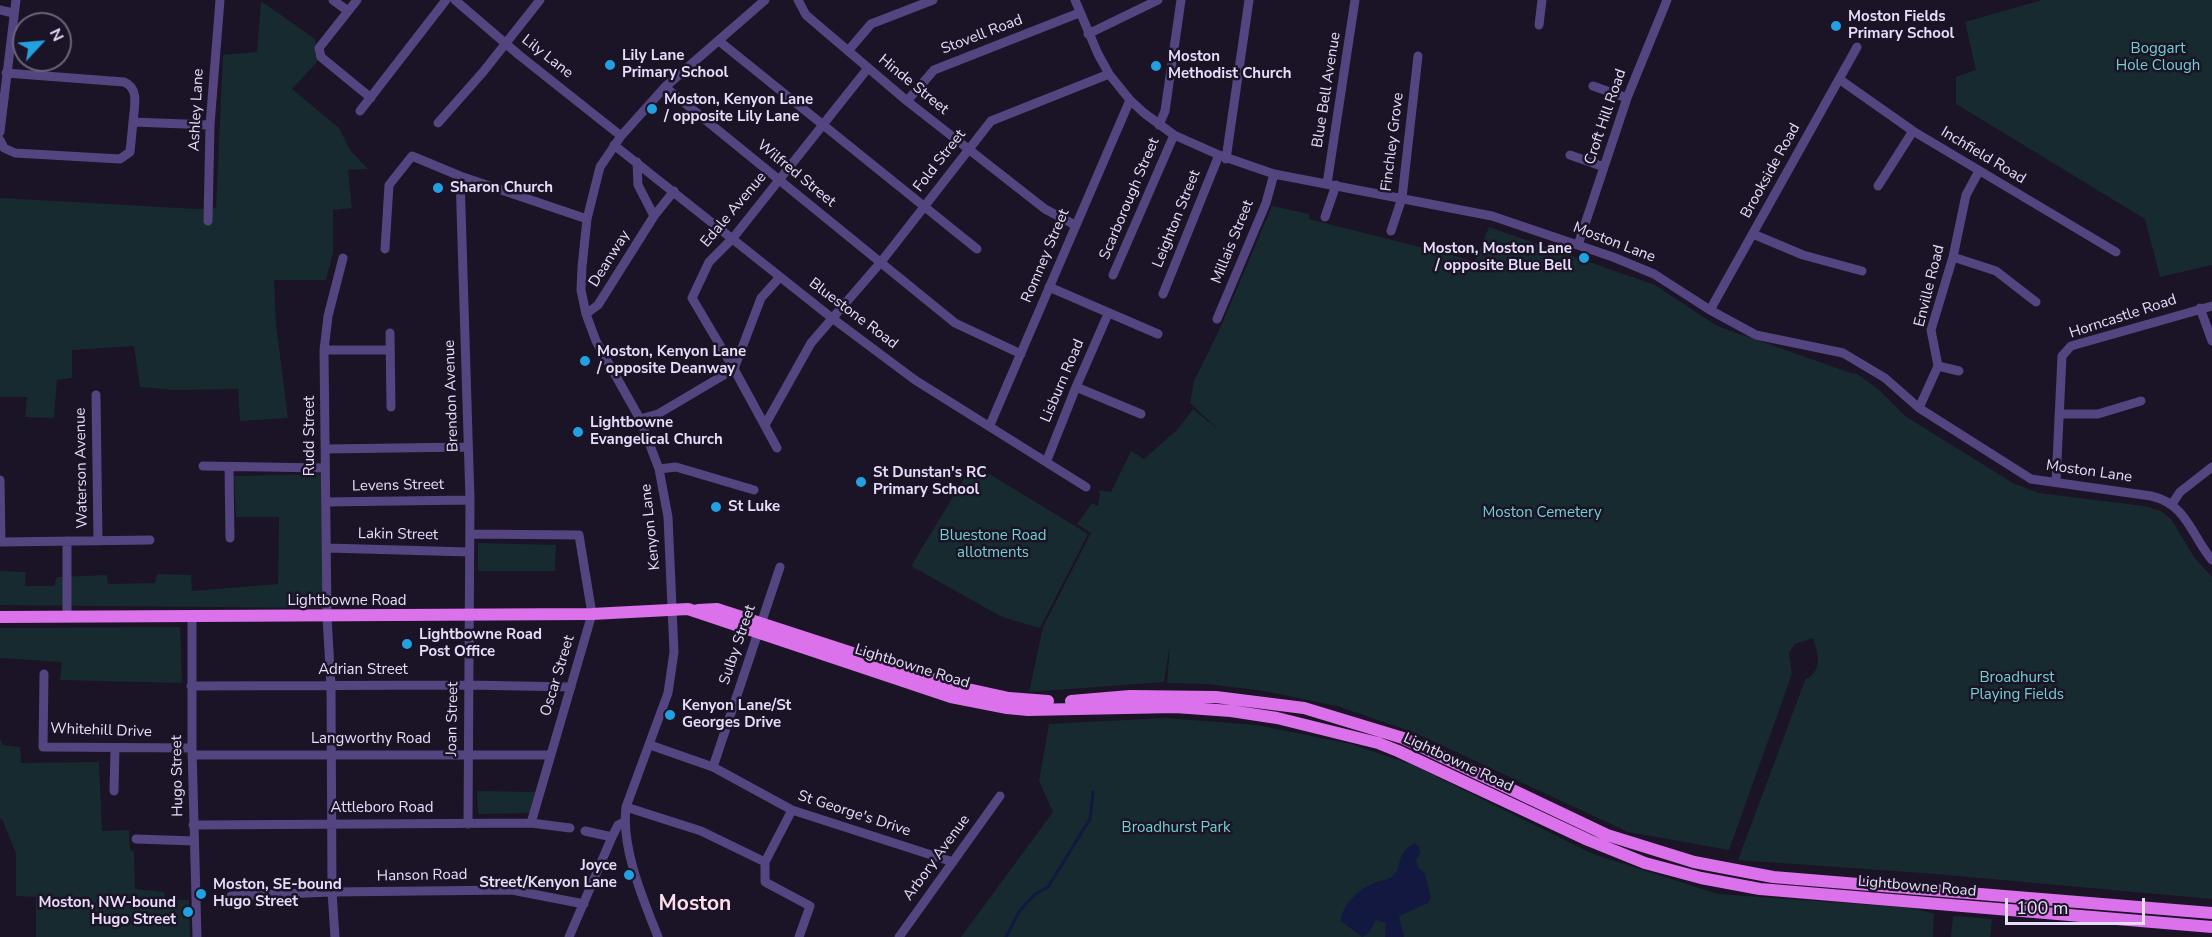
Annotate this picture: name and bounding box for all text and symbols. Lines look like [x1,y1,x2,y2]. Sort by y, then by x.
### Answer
place label: Moston Fields Primary School [1848,8,1954,43]
street label: Stovell Road [939,11,1025,59]
north arrow [12,12,72,72]
marker: Moston Fields Primary School [1829,19,1843,33]
text: N [44,25,69,45]
street label: Lily Lane [518,31,576,83]
street label: Blue Bell Avenue [1309,31,1345,149]
park label: Boggart Hole Clough [2116,40,2200,75]
place label: Lily Lane Primary School [622,47,728,82]
place label: Moston Methodist Church [1168,48,1291,83]
street label: Hinde Street [874,51,952,119]
marker: Lily Lane Primary School [603,58,617,72]
marker: Moston Methodist Church [1149,59,1163,73]
street label: Croft Hill Road [1581,67,1631,167]
street label: Ashley Lane [186,68,208,152]
place label: Moston, Kenyon Lane / opposite Lily Lane [664,91,813,126]
street label: Finchley Grove [1378,92,1408,192]
marker: Moston, Kenyon Lane / opposite Lily Lane [645,102,659,116]
street label: Brookside Road [1738,120,1804,222]
street label: Inchfield Road [1937,124,2029,188]
street label: Fold Street [910,126,970,196]
street label: Scarborough Street [1096,135,1164,263]
street label: Wilfred Street [753,137,839,211]
street label: Leighton Street [1149,168,1205,270]
street label: Edale Avenue [697,169,771,251]
place label: Sharon Church [450,179,553,197]
marker: Sharon Church [431,181,445,195]
street label: Millais Street [1208,198,1258,286]
street label: Romney Street [1018,206,1074,306]
street label: Moston Lane [1570,219,1658,267]
street label: Deanway [586,227,634,291]
place label: Moston, Moston Lane / opposite Blue Bell [1423,240,1572,275]
street label: Enville Road [1911,243,1949,329]
marker: Moston, Moston Lane / opposite Blue Bell [1577,251,1591,265]
street label: Bluestone Road [805,275,901,353]
street label: Horncastle Road [2067,291,2179,343]
street label: Lisburn Road [1037,337,1089,425]
street label: Brendon Avenue [441,340,463,452]
place label: Moston, Kenyon Lane / opposite Deanway [597,343,746,378]
marker: Moston, Kenyon Lane / opposite Deanway [578,354,592,368]
street label: Rudd Street [301,396,319,476]
street label: Waterson Avenue [72,407,92,529]
place label: Lightbowne Evangelical Church [590,414,723,449]
marker: Lightbowne Evangelical Church [571,425,585,439]
street label: Moston Lane [2045,457,2133,487]
place label: St Dunstan's RC Primary School [873,464,986,499]
marker: St Dunstan's RC Primary School [854,475,868,489]
street label: Levens Street [352,476,444,496]
street label: Kenyon Lane [638,483,664,571]
place label: St Luke [728,498,780,516]
marker: St Luke [709,500,723,514]
park label: Moston Cemetery [1482,504,1602,522]
street label: Lakin Street [358,525,438,545]
park label: Bluestone Road allotments [940,527,1046,562]
street label: Lightbowne Road [287,592,407,610]
street label: Sulby Street [716,603,760,687]
place label: Lightbowne Road Post Office [419,626,542,661]
street label: Oscar Street [537,633,579,719]
marker: Lightbowne Road Post Office [400,637,414,651]
street label: Lightbowne Road [852,641,972,693]
street label: Adrian Street [318,661,408,679]
park label: Broadhurst Playing Fields [1970,669,2064,704]
street label: Joan Street [443,682,463,756]
place label: Kenyon Lane/St Georges Drive [682,697,791,732]
marker: Kenyon Lane/St Georges Drive [663,708,677,722]
street label: Whitehill Drive [50,720,152,742]
street label: Langworthy Road [311,730,431,748]
street label: Lightbowne Road [1400,730,1516,796]
street label: Hugo Street [168,735,188,817]
street label: St George's Drive [795,787,913,841]
street label: Attleboro Road [331,799,433,817]
street label: Arbory Avenue [900,812,974,904]
park label: Broadhurst Park [1122,819,1230,837]
place label: Joyce Street/Kenyon Lane [479,857,617,892]
street label: Hanson Road [376,866,468,886]
marker: Joyce Street/Kenyon Lane [622,868,636,882]
street label: Lightbowne Road [1857,873,1977,901]
place label: Moston, SE-bound Hugo Street [213,876,342,911]
scale bar [2008,886,2148,924]
marker: Moston, SE-bound Hugo Street [194,887,208,901]
district label: Moston [659,892,731,918]
place label: Moston, NW-bound Hugo Street [38,894,176,929]
text: 100 m [2016,896,2068,920]
marker: Moston, NW-bound Hugo Street [181,905,195,919]

